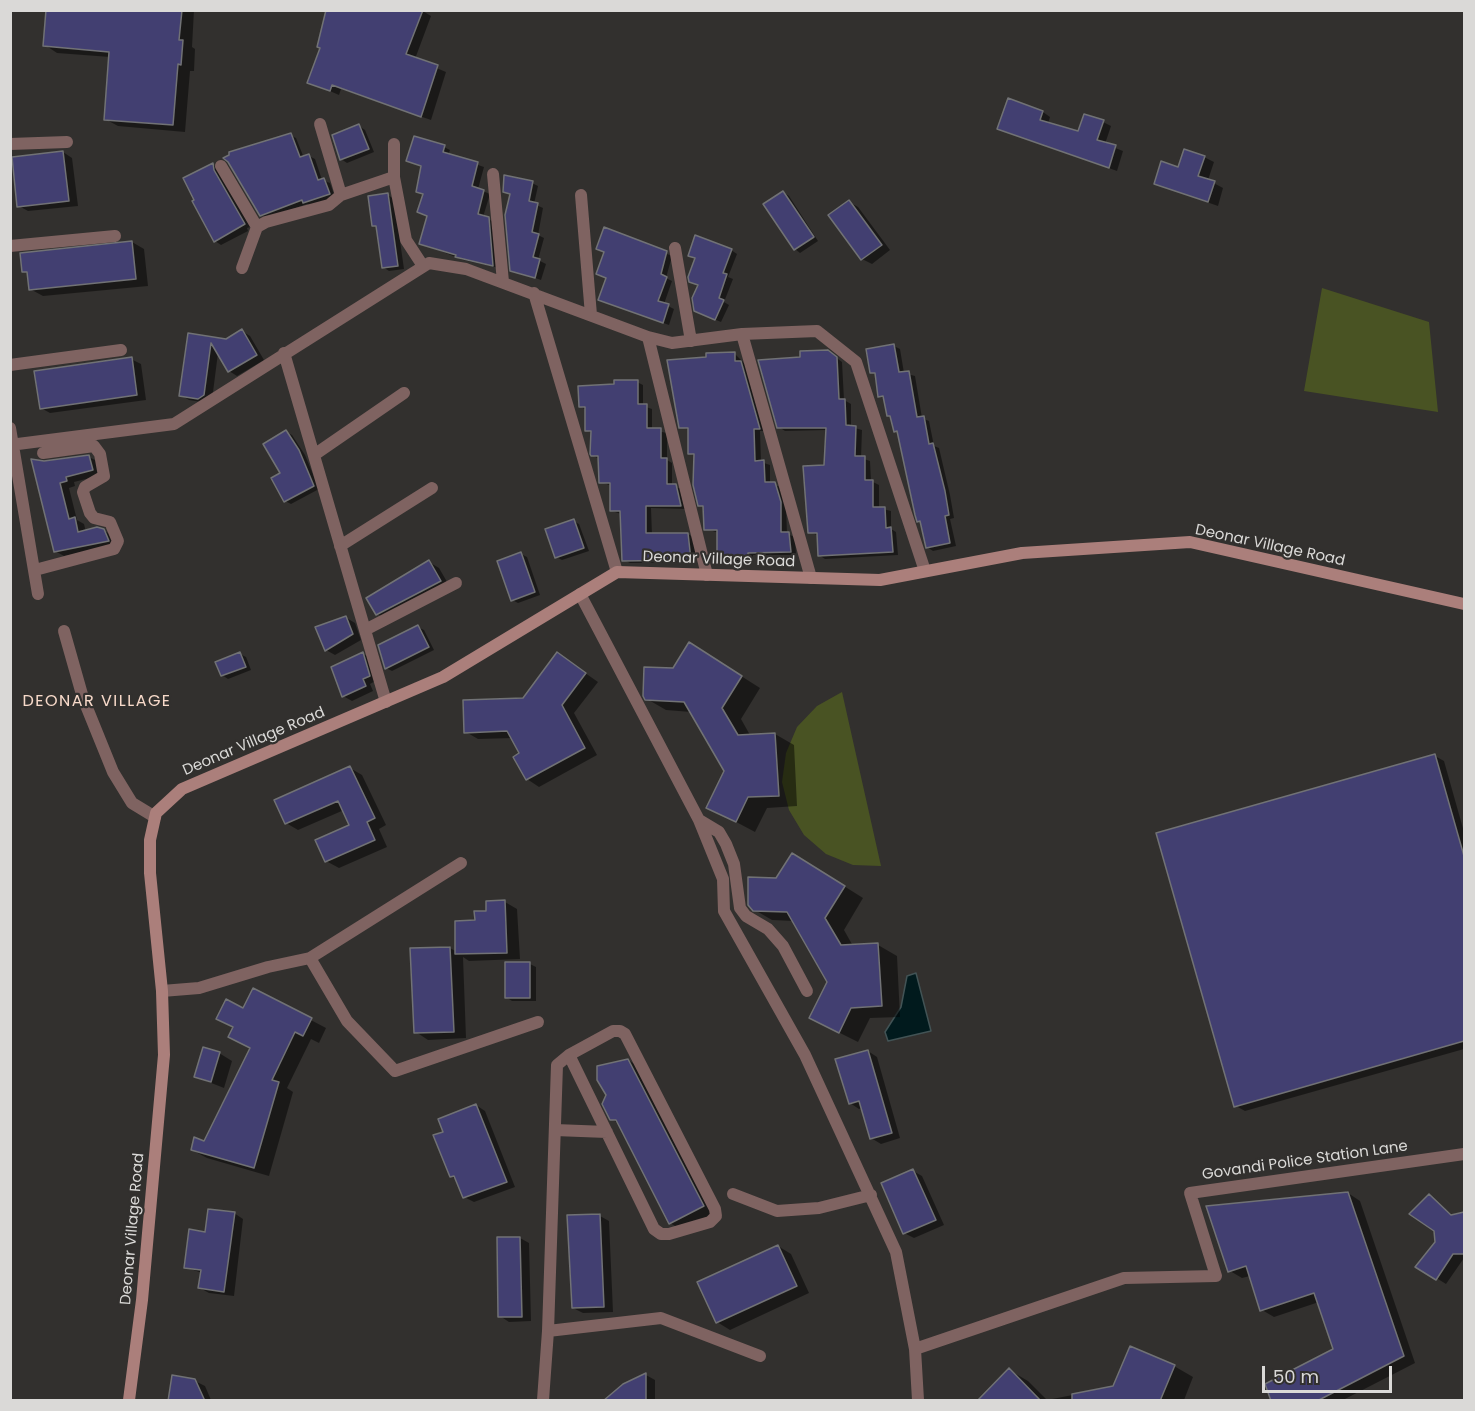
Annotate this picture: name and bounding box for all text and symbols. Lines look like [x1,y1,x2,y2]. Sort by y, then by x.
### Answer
street label: Deonar Village Road [1193,521,1347,571]
street label: Deonar Village Road [642,548,796,572]
district label: DEONAR VILLAGE [22,692,172,712]
street label: Deonar Village Road [180,704,328,780]
street label: Govandi Police Station Lane [1201,1138,1409,1184]
street label: Deonar Village Road [117,1152,149,1306]
scale bar [1265,1354,1396,1392]
text: 50 m [1273,1364,1319,1389]

